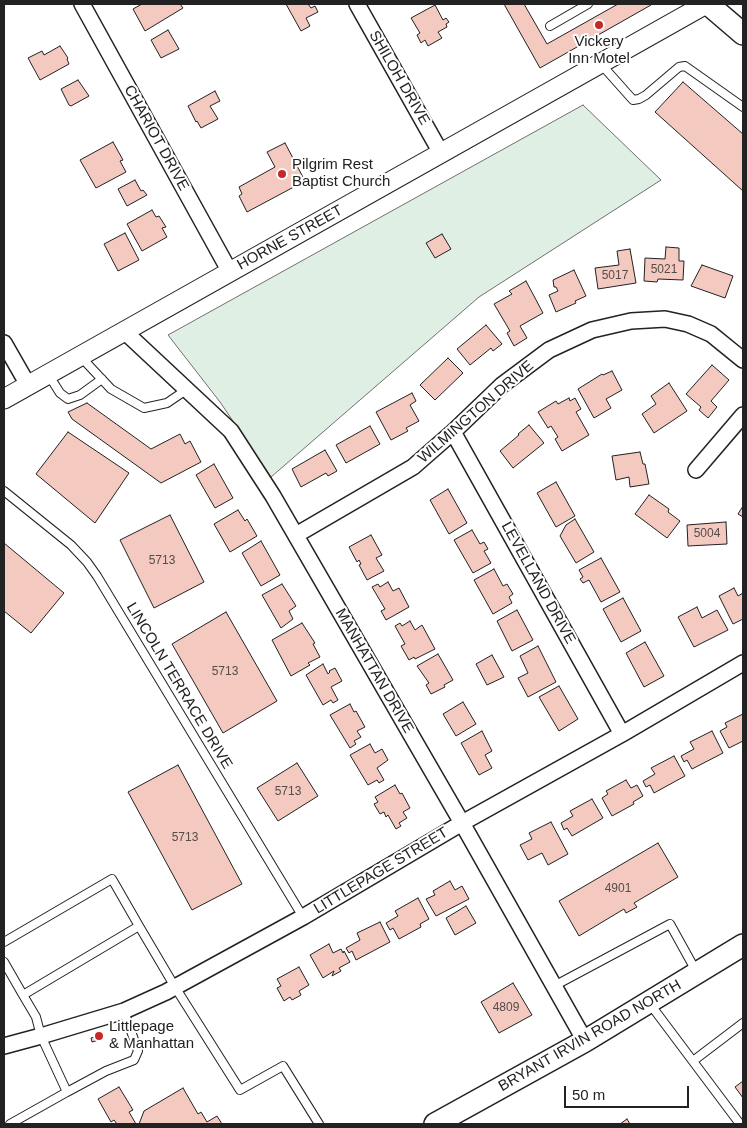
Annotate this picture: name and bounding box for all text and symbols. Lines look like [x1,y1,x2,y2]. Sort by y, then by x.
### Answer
marker: Vickery Inn Motel [593,19,605,31]
street label: SHILOH DRIVE [365,28,433,128]
place label: Vickery Inn Motel [568,33,630,68]
street label: CHARIOT DRIVE [120,82,192,194]
place label: Pilgrim Rest Baptist Church [292,156,390,191]
marker: Pilgrim Rest Baptist Church [276,168,288,180]
street label: HORNE STREET [234,202,346,274]
house number: 5021 [651,263,677,277]
house number: 5017 [602,269,628,283]
street label: WILMINGTON DRIVE [415,357,537,467]
street label: LEVELLAND DRIVE [497,519,579,647]
house number: 5004 [694,527,720,541]
house number: 5713 [149,554,175,568]
street label: LINCOLN TERRACE DRIVE [122,600,236,772]
street label: MANHATTAN DRIVE [331,605,417,737]
house number: 5713 [212,665,238,679]
house number: 5713 [275,785,301,799]
street label: LITTLEPAGE STREET [311,824,451,918]
house number: 5713 [172,831,198,845]
house number: 4901 [605,882,631,896]
street label: BRYANT IRVIN ROAD NORTH [495,976,685,1096]
house number: 4809 [493,1001,519,1015]
place label: Littlepage & Manhattan [109,1018,194,1053]
marker: Littlepage & Manhattan [93,1030,105,1042]
scale bar [567,1076,692,1108]
text: 50 m [572,1086,605,1103]

